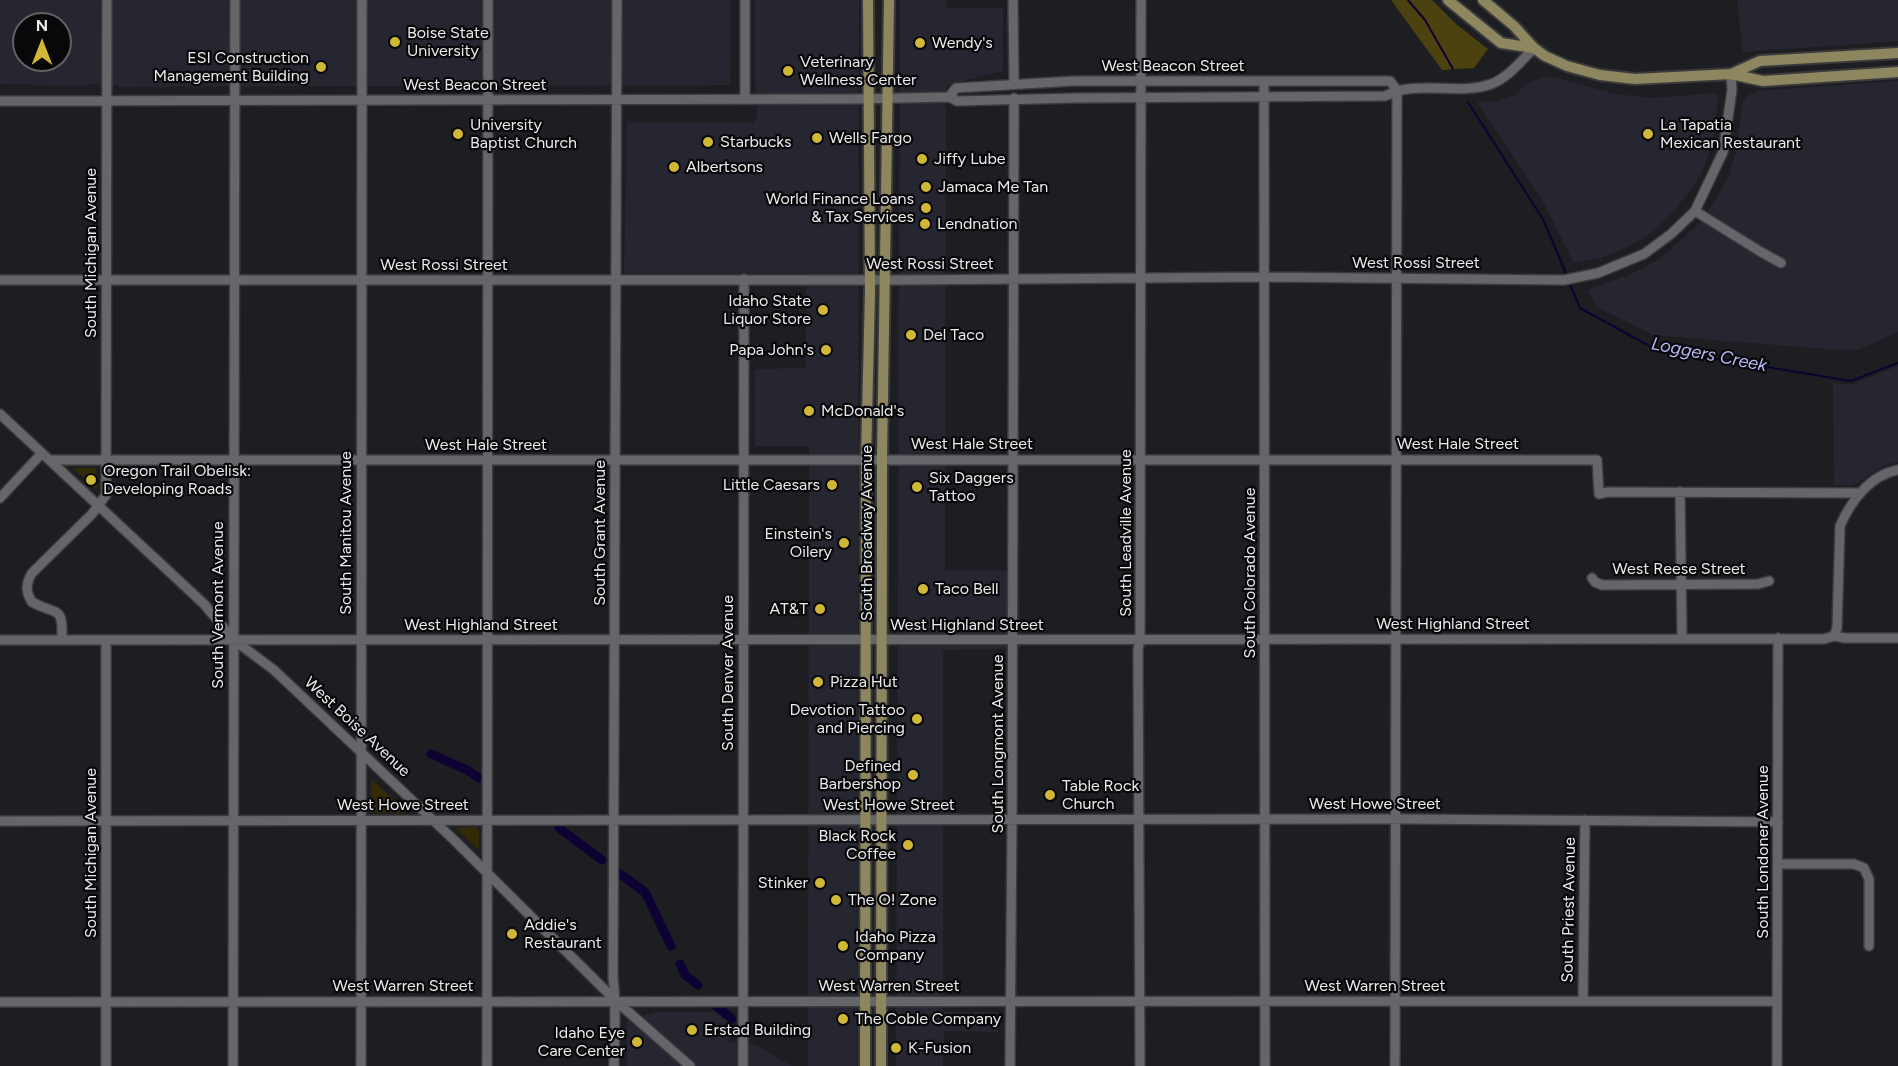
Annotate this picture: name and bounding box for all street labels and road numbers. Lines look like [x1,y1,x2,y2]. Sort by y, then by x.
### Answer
street label: West Beacon Street [1101,56,1245,76]
street label: West Beacon Street [403,75,547,95]
street label: South Michigan Avenue [81,168,101,338]
street label: West Rossi Street [1352,253,1480,273]
street label: West Rossi Street [866,254,994,274]
street label: West Rossi Street [380,255,508,275]
street label: West Hale Street [911,434,1033,454]
street label: West Hale Street [1397,434,1519,454]
street label: West Hale Street [425,435,547,455]
street label: South Broadway Avenue [857,445,877,621]
street label: South Leadville Avenue [1116,449,1136,617]
street label: South Manitou Avenue [336,451,356,615]
street label: South Grant Avenue [590,460,610,606]
street label: South Colorado Avenue [1240,488,1260,658]
street label: South Vermont Avenue [208,521,228,689]
street label: West Reese Street [1612,559,1746,579]
street label: South Denver Avenue [718,595,738,751]
street label: West Highland Street [1376,614,1530,634]
street label: West Highland Street [404,615,558,635]
street label: West Highland Street [890,615,1044,635]
street label: South Longmont Avenue [988,655,1008,833]
street label: West Boise Avenue [300,673,414,781]
street label: South Londoner Avenue [1753,765,1773,939]
street label: South Michigan Avenue [81,768,101,938]
street label: West Howe Street [1309,794,1441,814]
street label: West Howe Street [337,795,469,815]
street label: West Howe Street [823,795,955,815]
street label: South Priest Avenue [1558,837,1580,983]
street label: West Warren Street [332,976,474,996]
street label: West Warren Street [818,976,960,996]
street label: West Warren Street [1304,976,1446,996]

